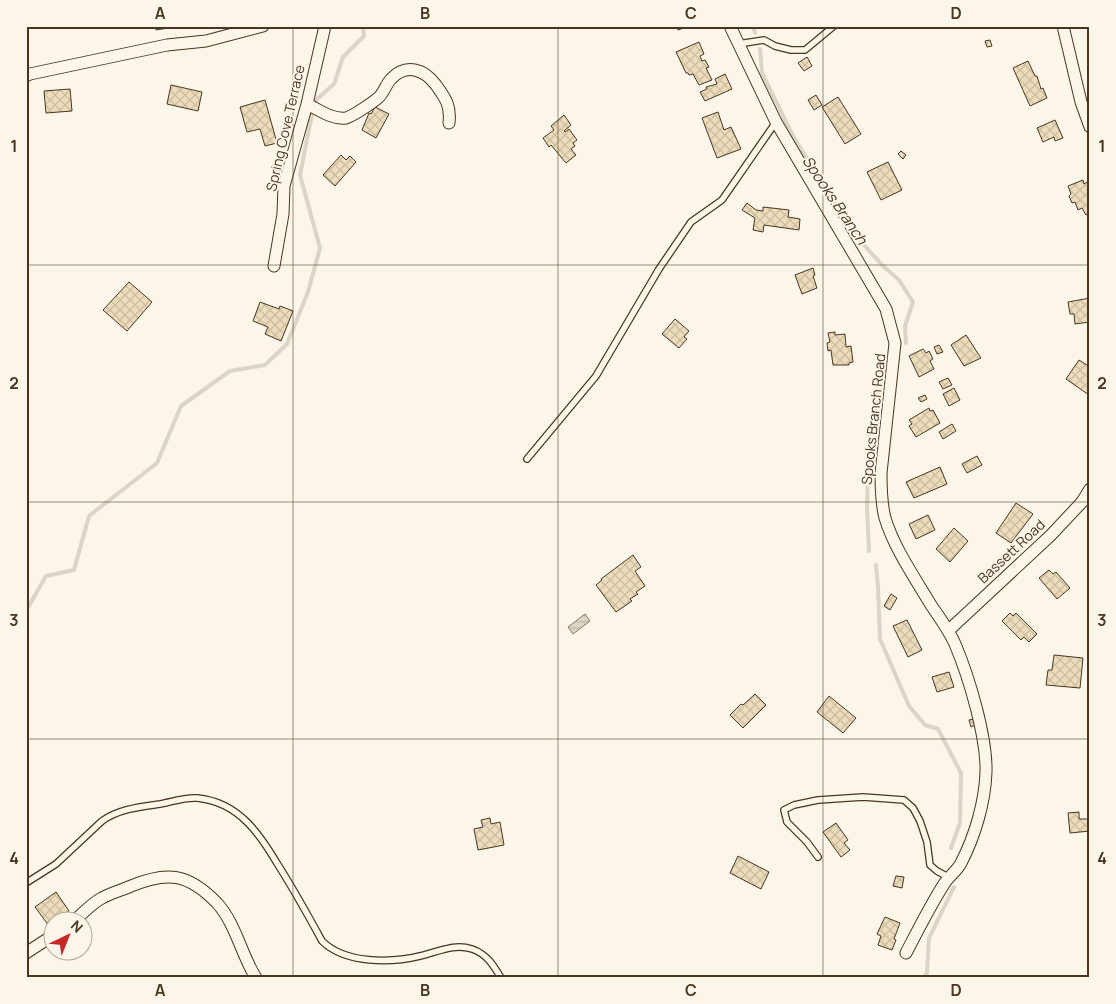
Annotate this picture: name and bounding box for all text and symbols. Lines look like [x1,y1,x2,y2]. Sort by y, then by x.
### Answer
text: A [155,2,166,24]
text: B [420,2,430,24]
text: C [685,2,697,24]
text: D [950,2,962,24]
street label: Spring Cove Terrace [261,63,309,193]
text: 1 [10,135,18,157]
text: 1 [1098,135,1106,157]
water label: Spooks Branch [798,152,873,249]
street label: Spooks Branch Road [857,352,889,486]
text: 2 [9,372,19,394]
text: 2 [1097,372,1107,394]
street label: Bassett Road [973,515,1049,587]
text: 3 [9,609,19,631]
text: 3 [1097,609,1107,631]
text: 4 [9,847,19,869]
text: 4 [1097,847,1107,869]
north arrow [42,912,92,962]
text: N [67,916,87,937]
text: A [155,979,166,1001]
text: B [420,979,430,1001]
text: C [685,979,697,1001]
text: D [950,979,962,1001]

